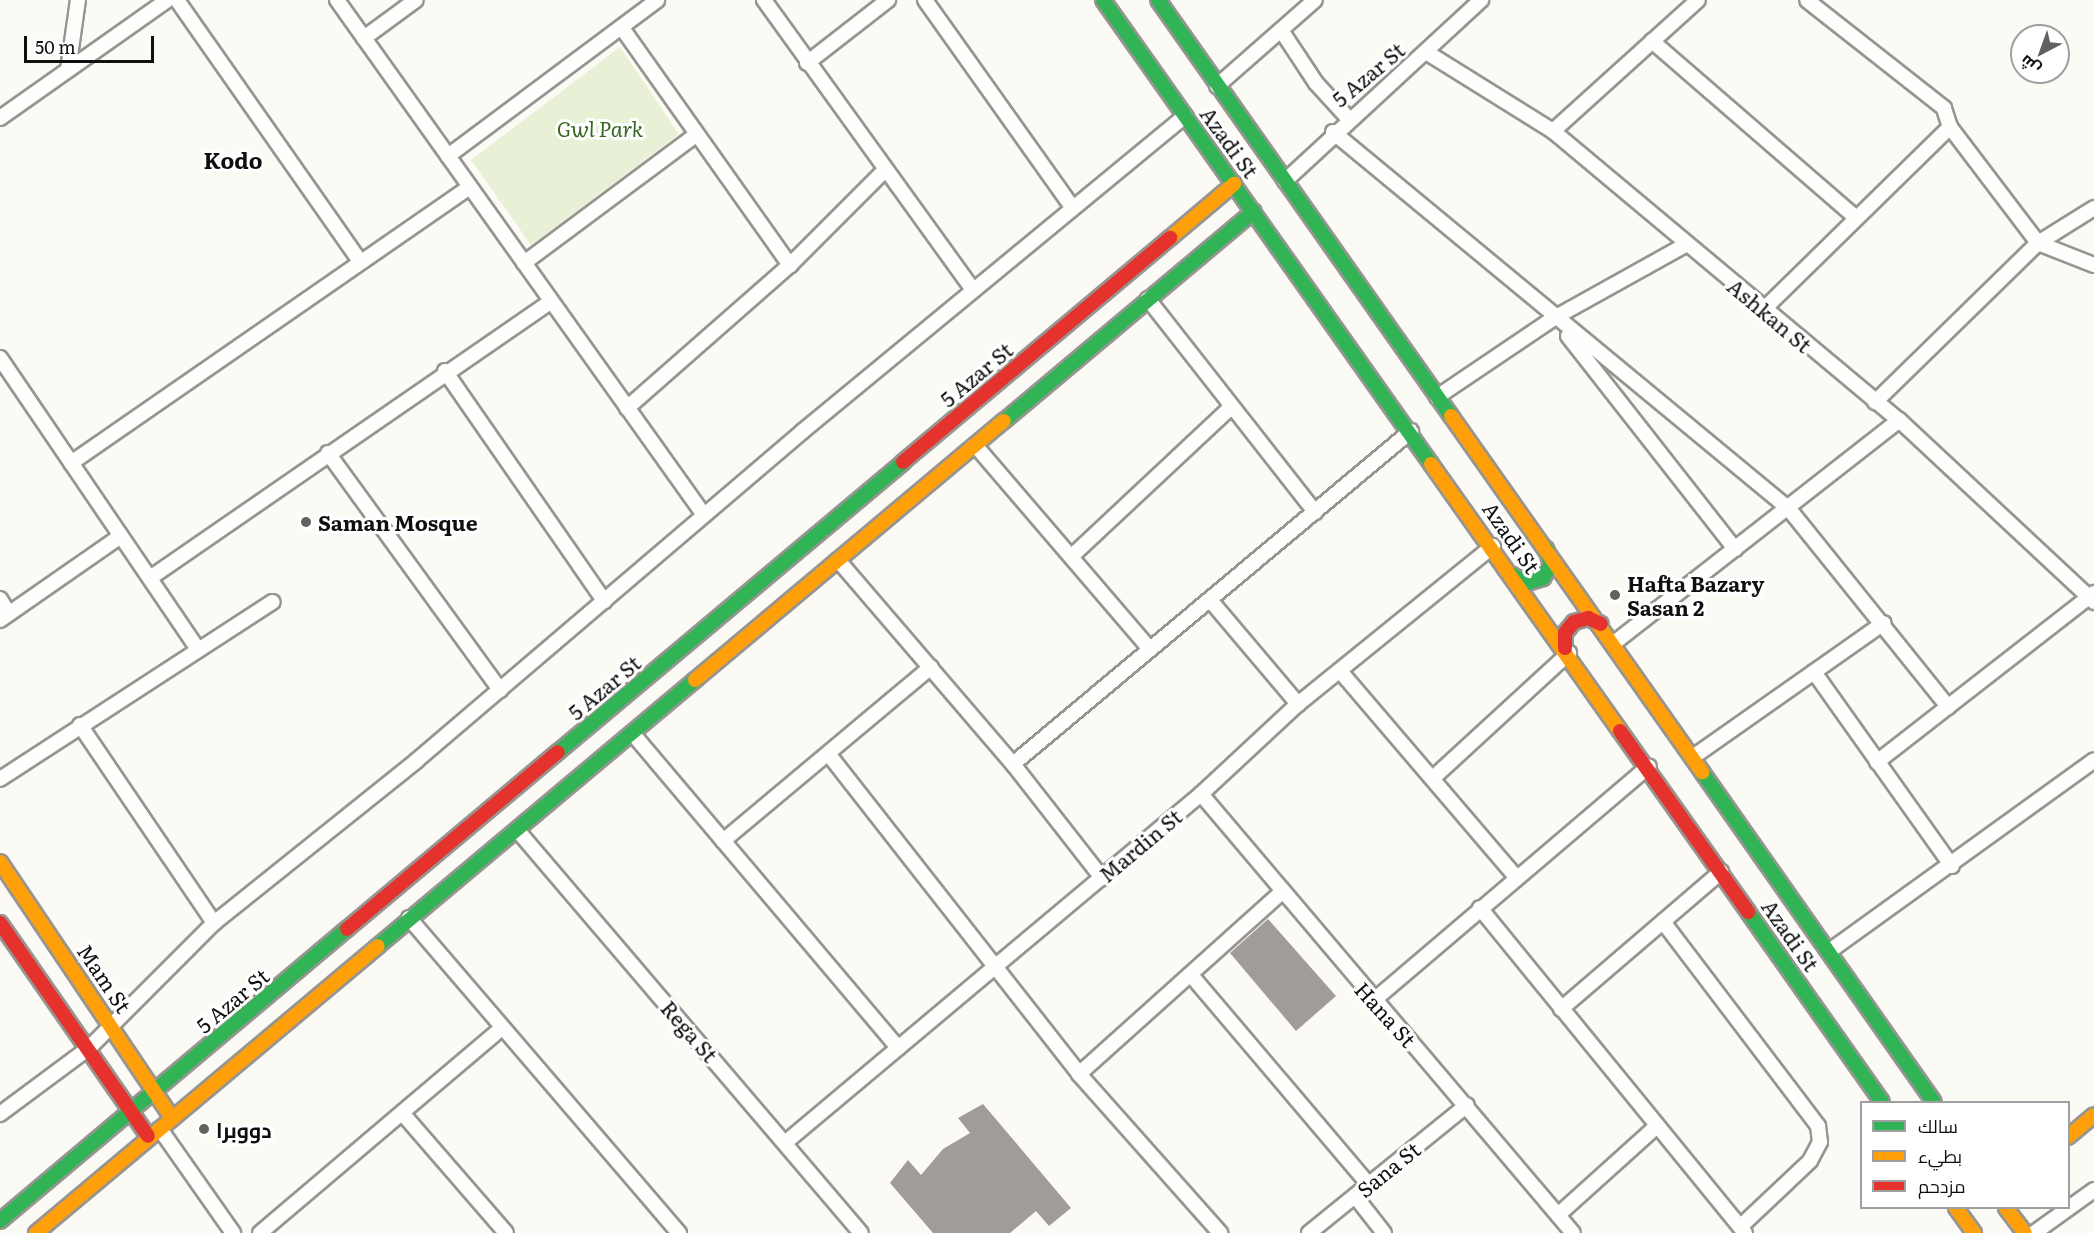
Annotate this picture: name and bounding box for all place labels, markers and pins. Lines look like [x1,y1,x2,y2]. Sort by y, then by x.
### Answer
place label: Saman Mosque [318,509,478,535]
marker: Saman Mosque [299,515,313,529]
place label: Hafta Bazary Sasan 2 [1627,570,1764,620]
marker: Hafta Bazary Sasan 2 [1608,588,1622,602]
place label: دووبرا [216,1116,272,1142]
marker: دووبرا [197,1122,211,1136]

